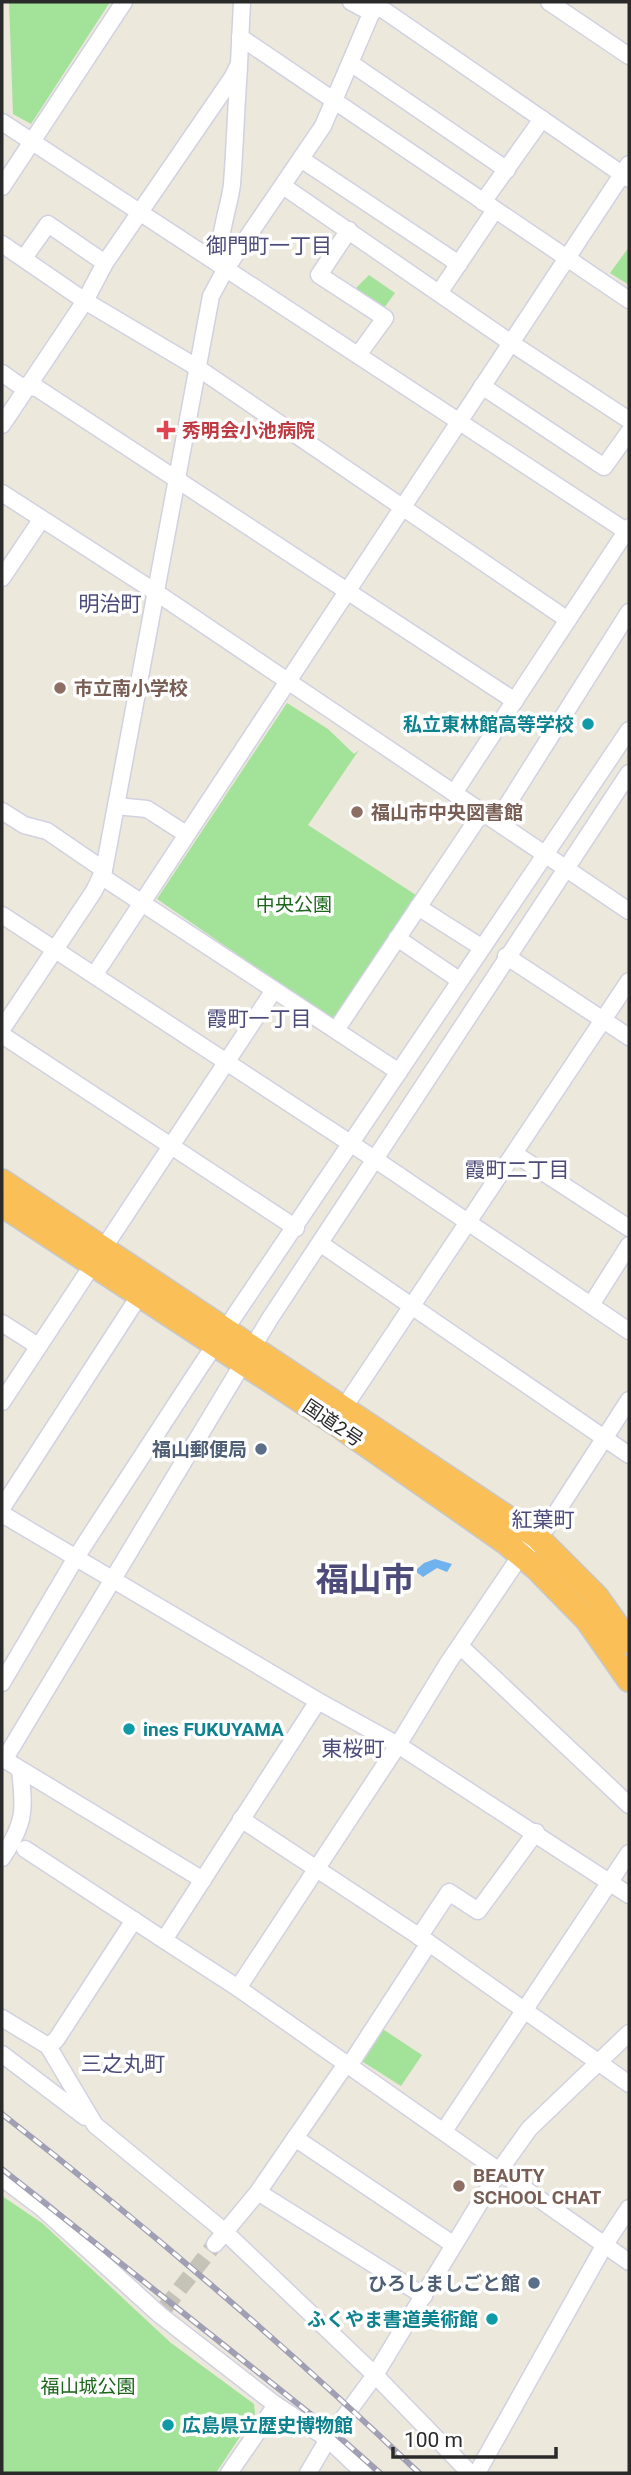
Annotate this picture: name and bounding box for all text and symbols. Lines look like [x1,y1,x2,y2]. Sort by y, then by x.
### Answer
district label: 御門町一丁目 [206,234,332,258]
place label: 秀明会小池病院 [182,419,315,442]
marker: 秀明会小池病院 [156,420,176,440]
district label: 明治町 [79,592,142,616]
place label: 市立南小学校 [74,677,188,700]
marker: 市立南小学校 [52,680,68,696]
place label: 私立東林館高等学校 [403,713,574,736]
marker: 私立東林館高等学校 [580,716,596,732]
place label: 福山市中央図書館 [371,801,523,824]
marker: 福山市中央図書館 [349,804,365,820]
park label: 中央公園 [256,893,332,916]
district label: 霞町一丁目 [207,1007,312,1031]
district label: 霞町二丁目 [465,1158,570,1182]
street label: 国道2号 [299,1395,367,1451]
place label: 福山郵便局 [152,1438,247,1461]
marker: 福山郵便局 [253,1441,269,1457]
district label: 紅葉町 [512,1508,575,1532]
district label: 福山市 [316,1560,415,1599]
place label: ines FUKUYAMA [143,1718,284,1741]
marker: ines FUKUYAMA [121,1721,137,1737]
district label: 東桜町 [322,1737,385,1761]
district label: 三之丸町 [81,2052,165,2076]
place label: BEAUTY SCHOOL CHAT [473,2164,601,2209]
marker: BEAUTY SCHOOL CHAT [451,2178,467,2194]
place label: ひろしましごと館 [368,2272,520,2295]
marker: ひろしましごと館 [526,2275,542,2291]
place label: ふくやま書道美術館 [307,2308,478,2331]
marker: ふくやま書道美術館 [484,2311,500,2327]
park label: 福山城公園 [40,2375,136,2398]
place label: 広島県立歴史博物館 [182,2414,353,2437]
scale bar [393,2416,556,2460]
marker: 広島県立歴史博物館 [160,2417,176,2433]
text: 100 m [404,2428,463,2452]

